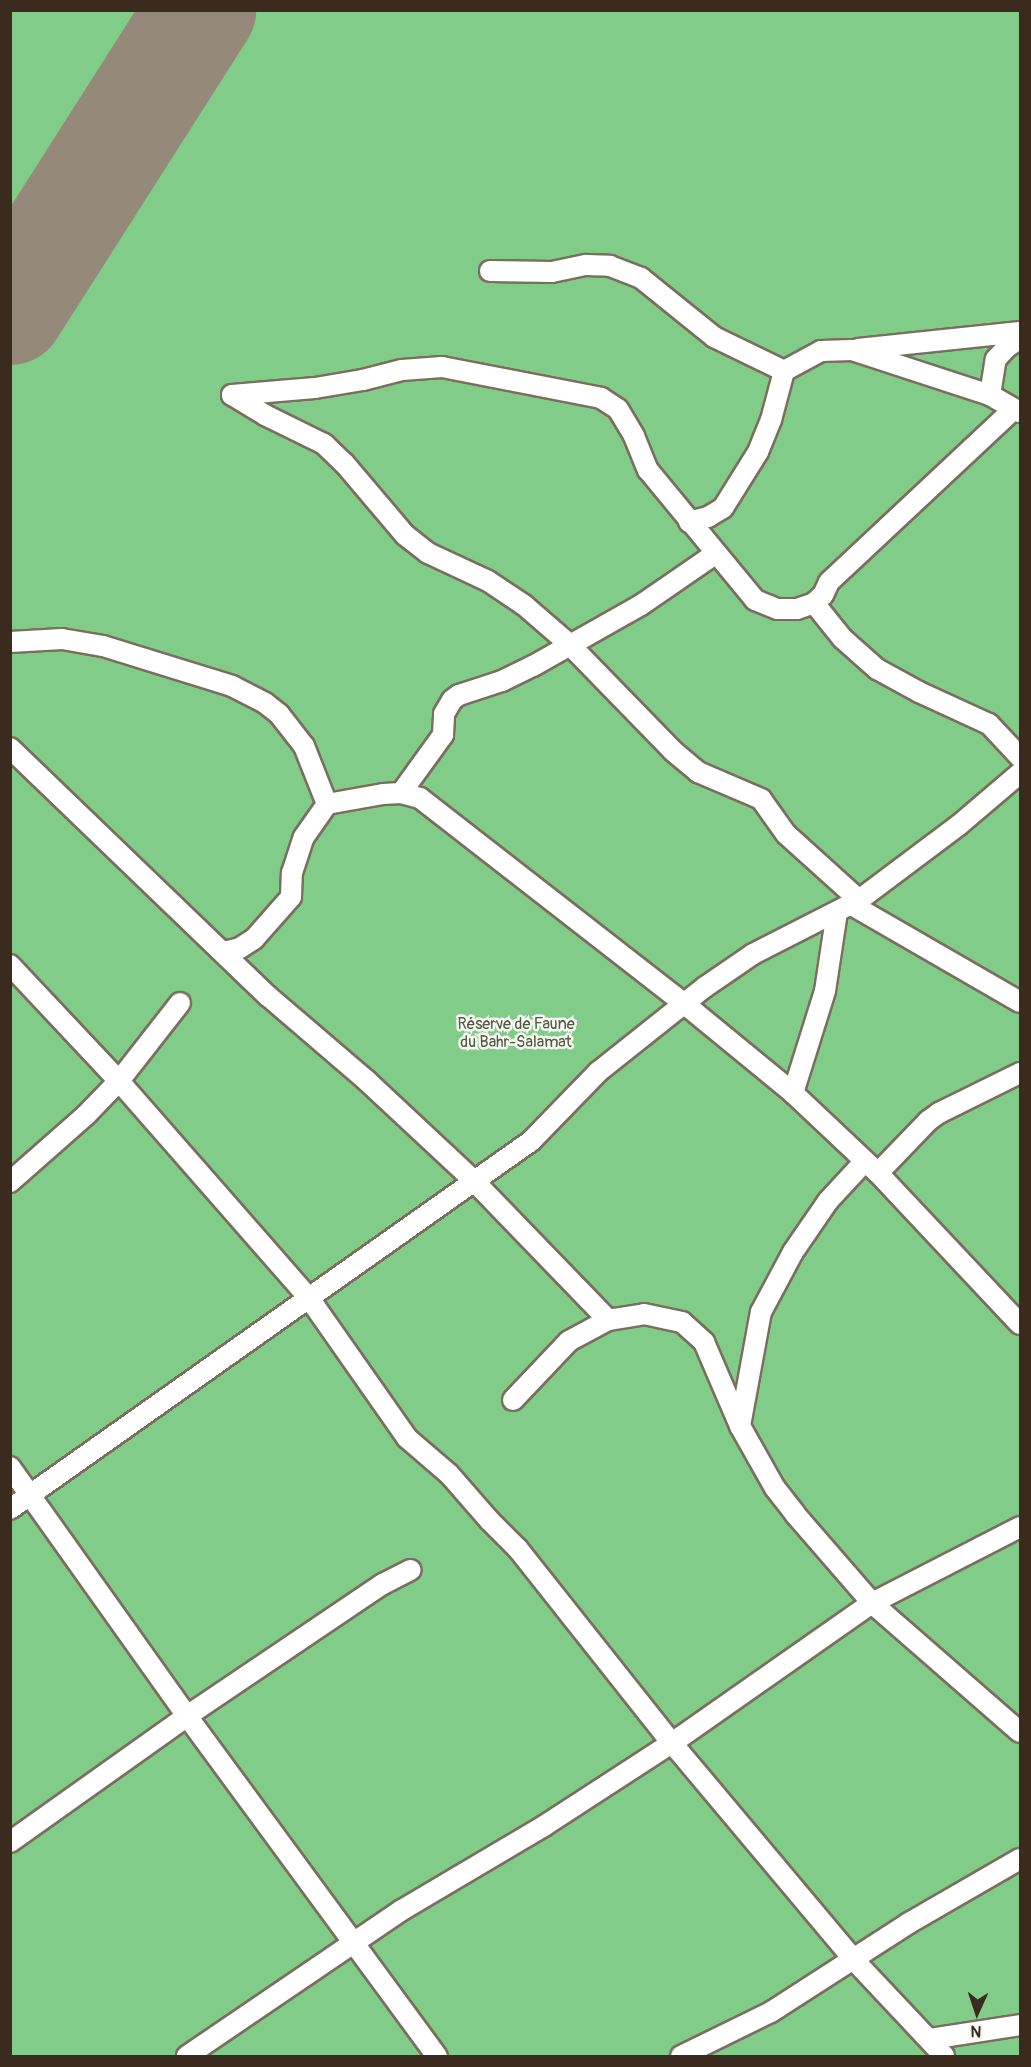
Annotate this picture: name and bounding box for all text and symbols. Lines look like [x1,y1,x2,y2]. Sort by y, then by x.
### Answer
park label: Réserve de Faune du Bahr-Salamat [457,1014,575,1052]
north arrow [947,1983,1007,2043]
text: N [970,2021,982,2041]

